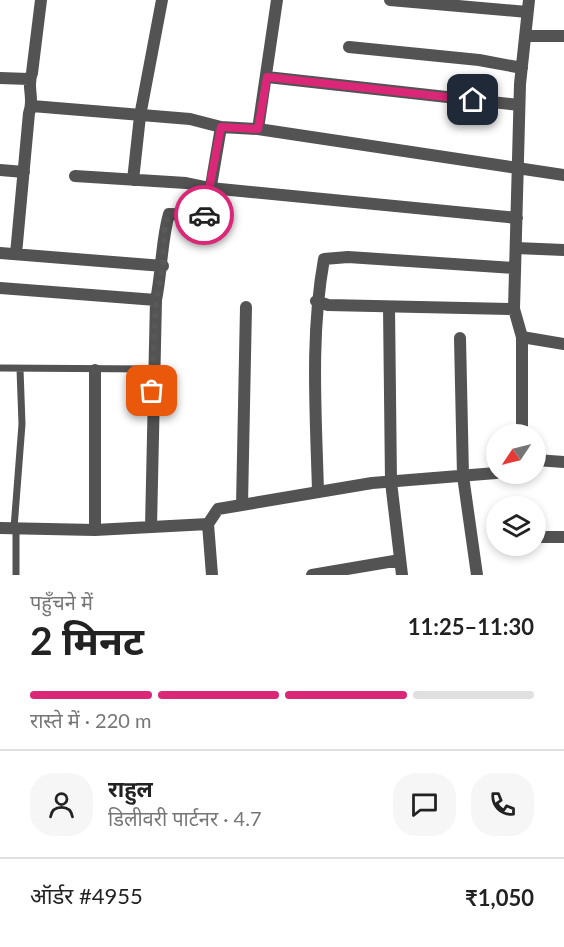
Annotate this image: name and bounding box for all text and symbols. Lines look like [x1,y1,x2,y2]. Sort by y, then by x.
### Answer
pin [447,74,498,125]
icon: home [456,83,489,116]
courier [174,185,234,245]
icon: car [188,199,221,232]
pin [126,365,177,416]
icon: bag [135,374,168,407]
north arrow [486,424,546,484]
map controls [486,424,546,556]
button: layers [486,496,546,556]
text: पहुँचने में [30,590,93,614]
text: 11:25–11:30 [408,613,534,640]
text: 2 मिनट [30,617,144,663]
text: रास्ते में · 220 m [30,708,151,732]
button: person [30,773,93,836]
button: chat [393,773,456,836]
button: phone [471,773,534,836]
text: राहुल [108,775,153,802]
text: डिलीवरी पार्टनर · 4.7 [108,806,261,830]
text: ऑर्डर #4955 [30,882,143,909]
text: ₹1,050 [465,884,534,911]

